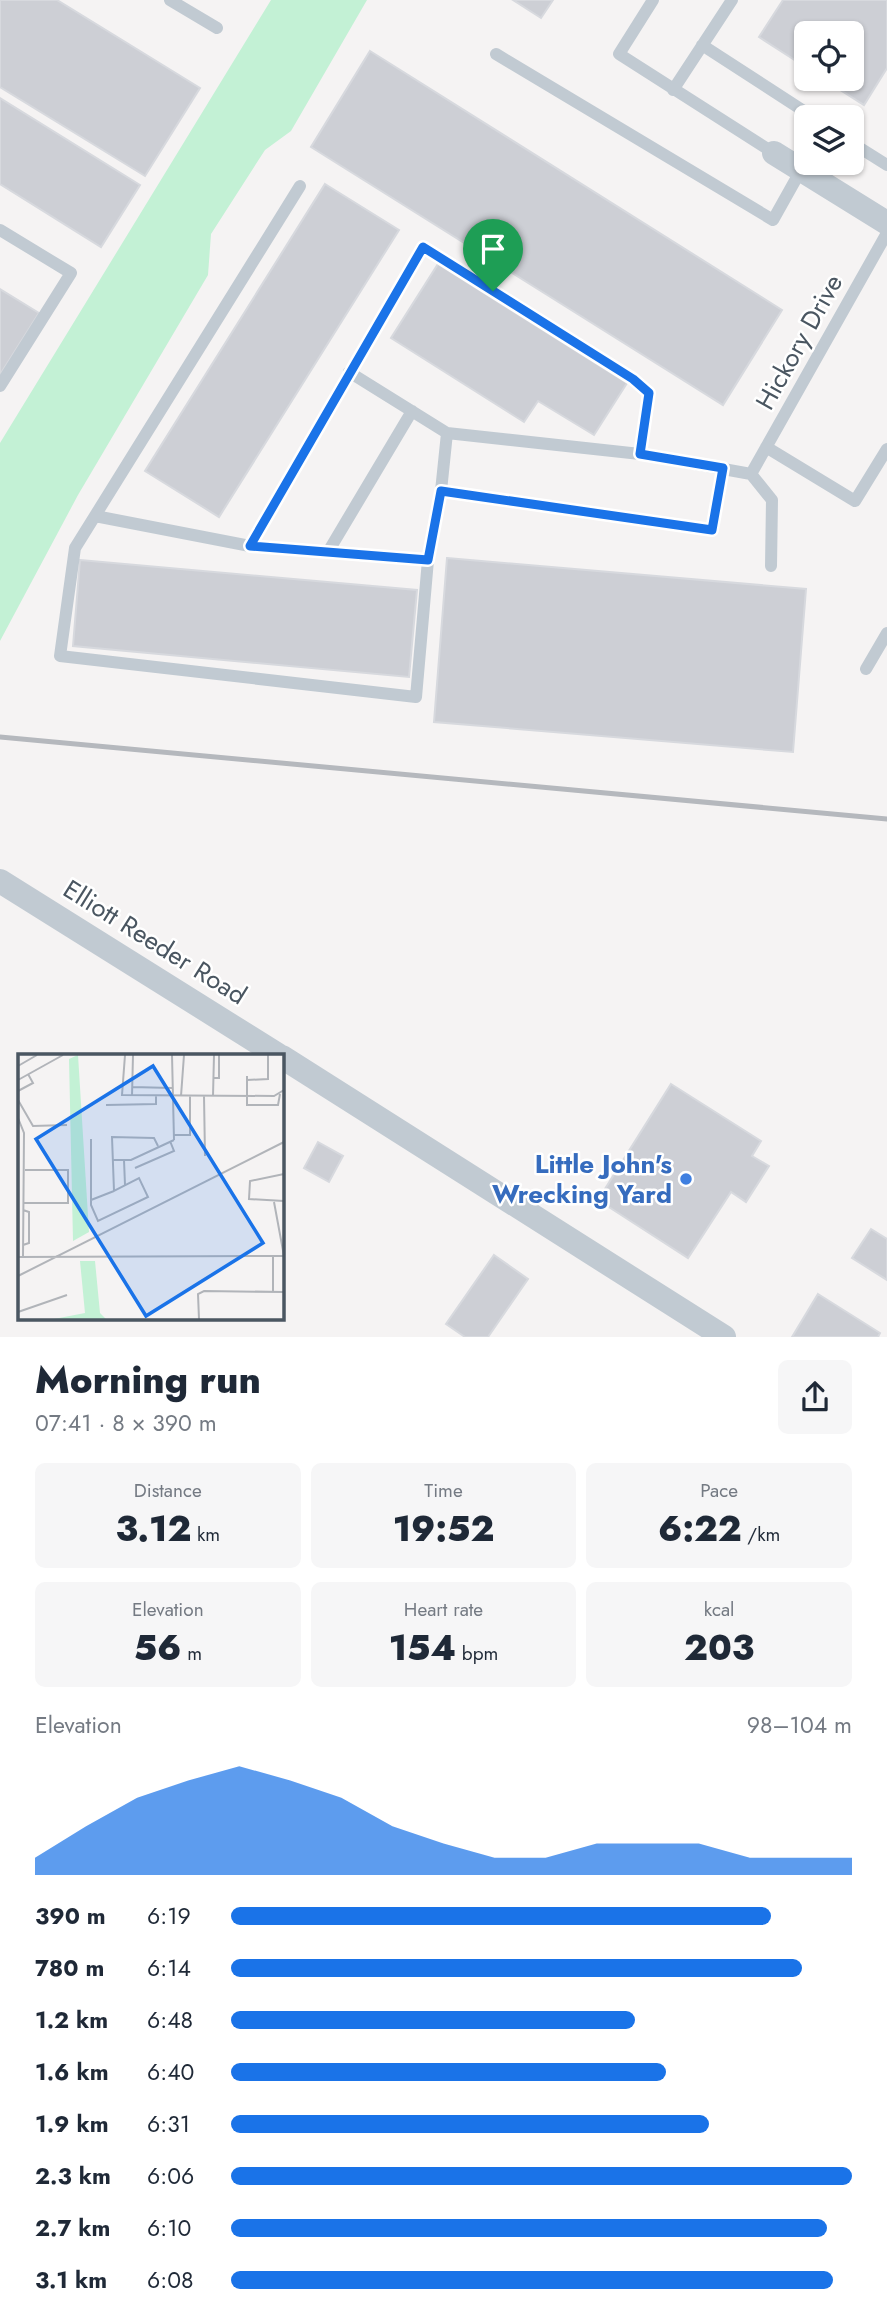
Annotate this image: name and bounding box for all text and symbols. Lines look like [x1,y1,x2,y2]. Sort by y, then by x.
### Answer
map controls [794,21,864,175]
button: locate [794,21,864,91]
button: layers [794,105,864,175]
pin [463,219,523,291]
icon: arrive [474,230,512,268]
street label: Hickory Drive [746,267,852,417]
street label: Elliott Reeder Road [56,870,254,1014]
inset map [18,1054,284,1320]
place label: Little John's Wrecking Yard [492,1145,672,1213]
marker: Little John's Wrecking Yard [678,1171,694,1187]
text: Morning run [35,1352,261,1407]
button: share [778,1360,852,1434]
text: 07:41 · 8 × 390 m [35,1406,217,1440]
text: Distance [134,1477,202,1504]
text: Time [424,1477,463,1504]
text: Pace [700,1477,738,1504]
text: 3.12 [115,1504,191,1554]
text: 19:52 [393,1504,494,1554]
text: 6:22 [658,1504,742,1554]
text: km [191,1521,220,1548]
text: /km [742,1521,780,1548]
text: Elevation [132,1596,204,1623]
text: Heart rate [404,1596,483,1623]
text: kcal [704,1596,734,1623]
text: 56 [134,1623,181,1673]
text: 154 [389,1623,456,1673]
text: 203 [684,1623,754,1673]
text: m [181,1640,202,1667]
text: bpm [456,1640,498,1667]
text: Elevation [35,1708,122,1742]
text: 98–104 m [747,1708,852,1742]
text: 390 m [35,1899,106,1933]
text: 6:19 [147,1899,191,1933]
text: 780 m [35,1951,104,1985]
text: 6:14 [147,1951,191,1985]
text: 1.2 km [35,2003,108,2037]
text: 6:48 [147,2003,193,2037]
text: 1.6 km [35,2055,109,2089]
text: 6:40 [147,2055,194,2089]
text: 1.9 km [35,2107,109,2141]
text: 6:31 [147,2107,190,2141]
text: 2.3 km [35,2159,111,2193]
text: 6:06 [147,2159,194,2193]
text: 2.7 km [35,2211,110,2245]
text: 6:10 [147,2211,191,2245]
text: 3.1 km [35,2263,107,2297]
text: 6:08 [147,2263,194,2297]

